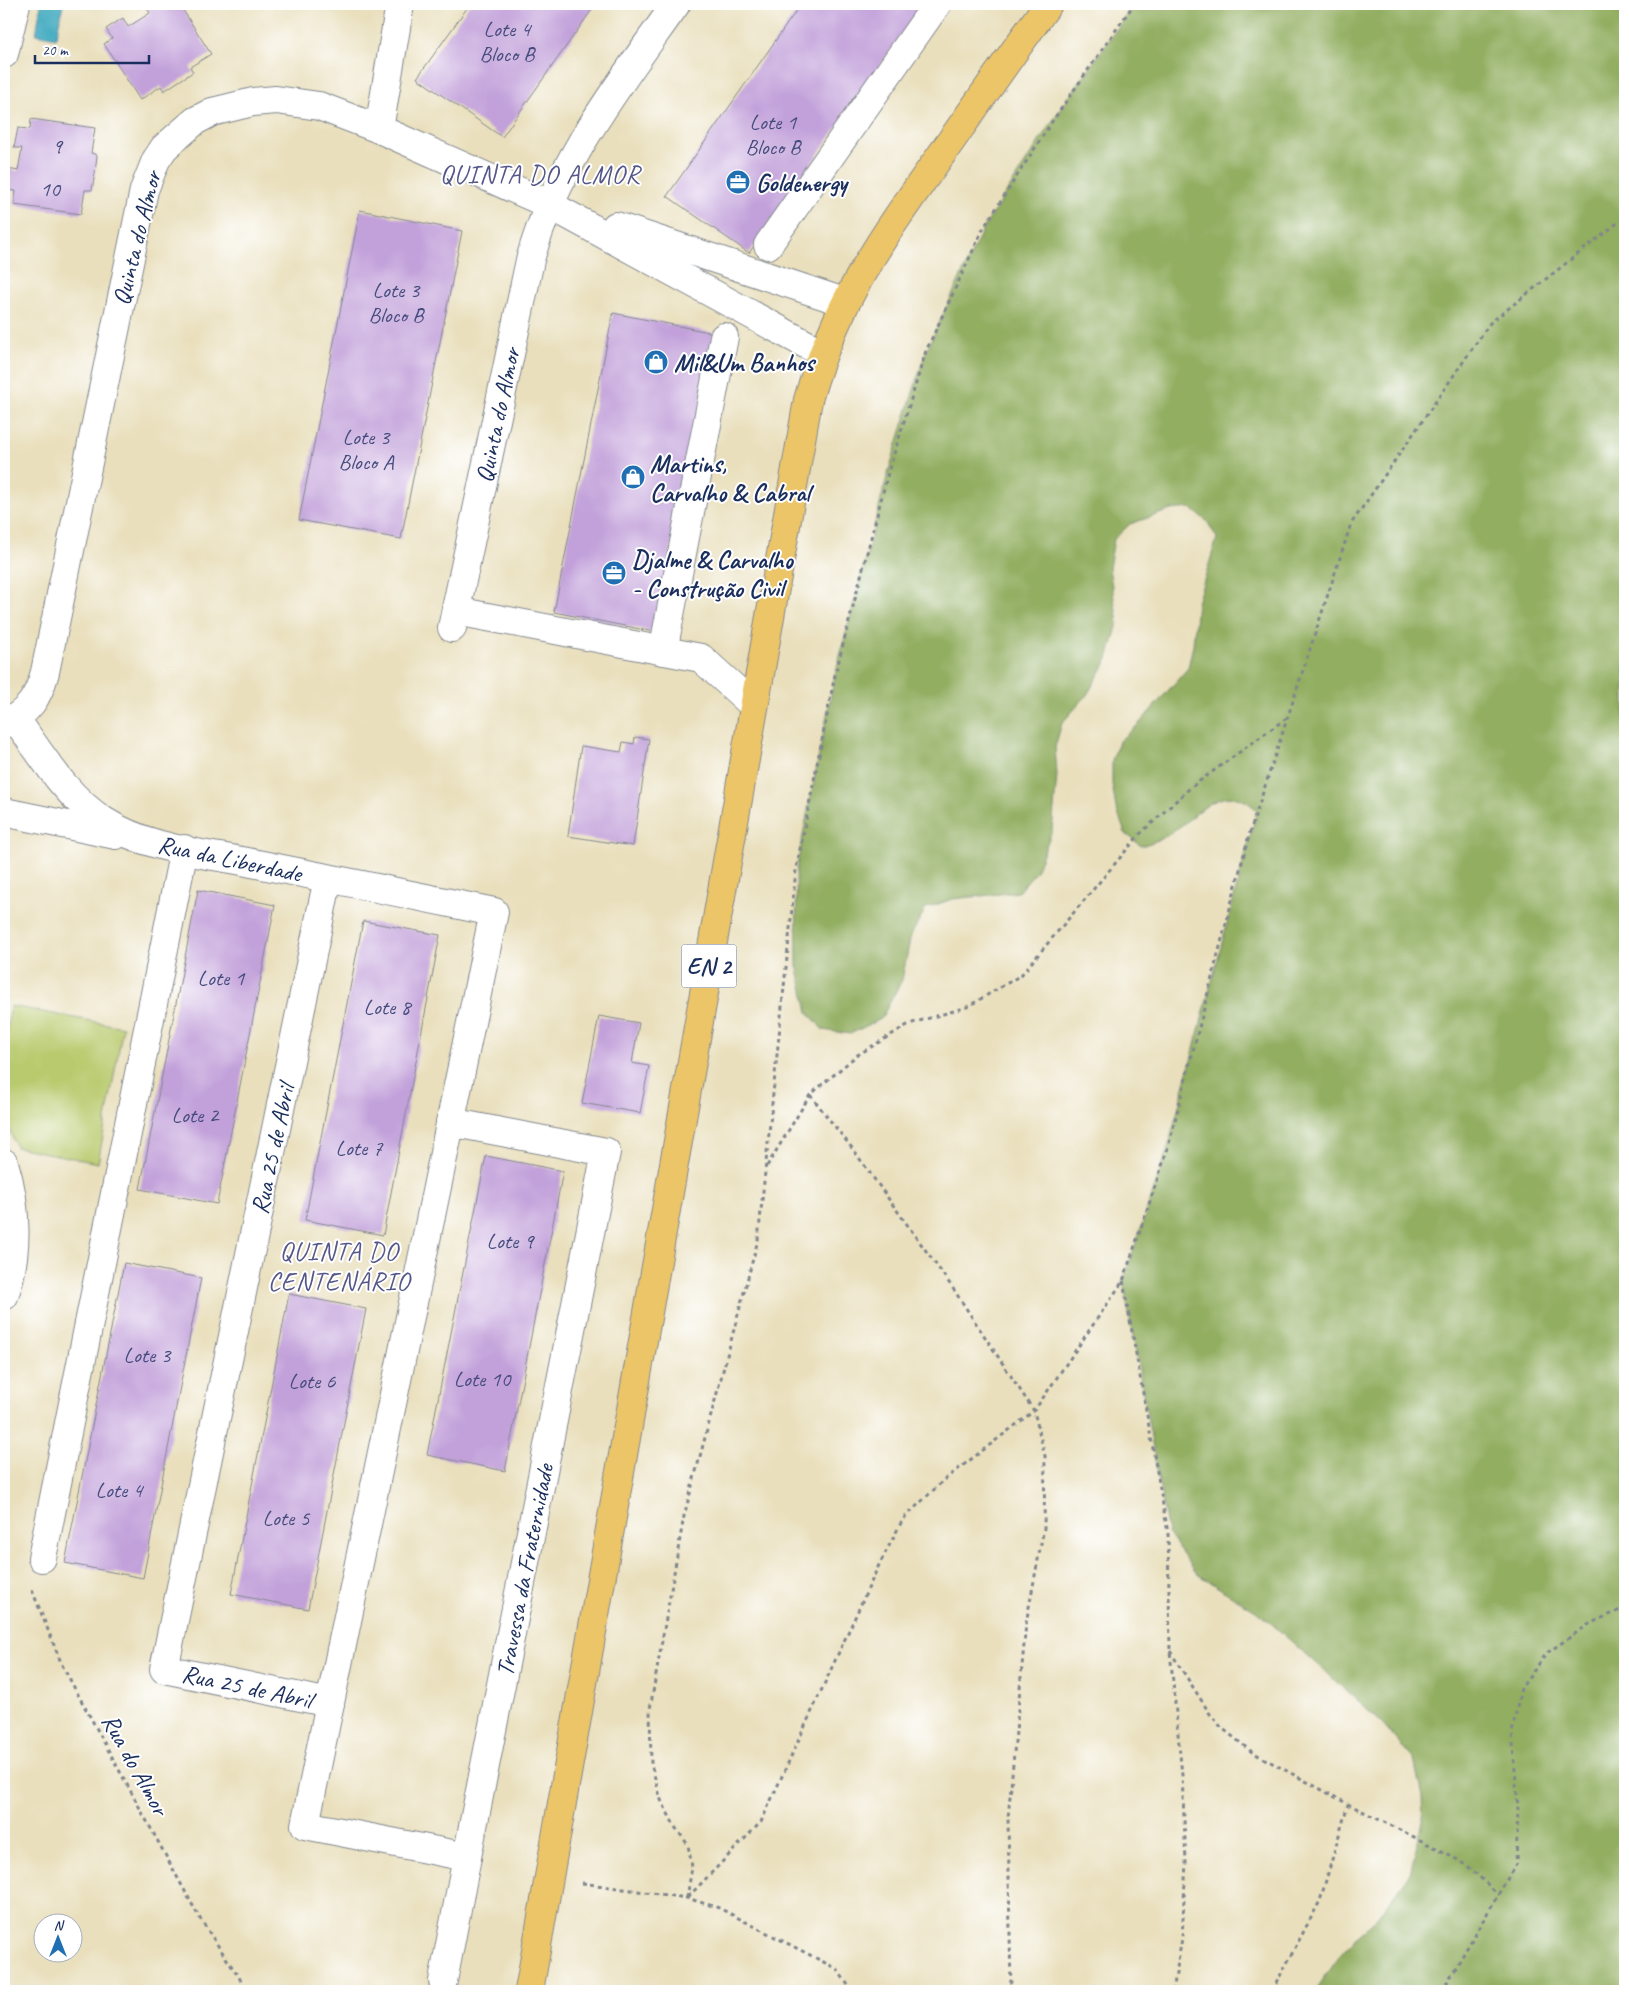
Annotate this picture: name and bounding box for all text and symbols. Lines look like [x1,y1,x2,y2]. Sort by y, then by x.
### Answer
house number: Lote 4 Bloco B [479,15,536,68]
scale bar [35,32,149,64]
text: 20 m [42,41,69,60]
house number: Lote 1 Bloco B [745,108,802,161]
house number: 9 [52,132,64,160]
district label: QUINTA DO ALMOR [440,158,642,191]
street label: Quinta do Almor [105,166,170,309]
place label: Goldenergy [756,167,849,199]
office icon: Goldenergy [725,169,751,195]
house number: 10 [40,175,62,203]
house number: Lote 3 Bloco B [368,276,425,329]
street label: Quinta do Almor [468,343,528,485]
place label: Mil&Um Banhos [674,347,816,379]
shop icon: Mil&Um Banhos [643,349,669,375]
house number: Lote 3 Bloco A [338,423,394,476]
place label: Martins, Carvalho & Cabral [650,448,815,509]
shop icon: Martins, Carvalho & Cabral [620,464,646,490]
place label: Djalme & Carvalho - Construção Civil [632,544,794,605]
office icon: Djalme & Carvalho - Construção Civil [601,560,627,586]
street label: Rua da Liberdade [155,828,306,890]
road number: EN 2 [682,944,736,988]
house number: Lote 1 [198,964,245,992]
house number: Lote 8 [364,993,412,1021]
street label: Rua 25 de Abril [244,1077,303,1217]
house number: Lote 2 [172,1101,220,1129]
house number: Lote 7 [336,1134,383,1162]
house number: Lote 9 [487,1227,535,1255]
district label: QUINTA DO CENTENÁRIO [268,1235,412,1298]
house number: Lote 3 [124,1341,172,1369]
house number: Lote 10 [454,1365,512,1393]
house number: Lote 6 [289,1367,336,1395]
street label: Travessa da Fraternidade [489,1460,562,1679]
house number: Lote 4 [96,1476,144,1504]
house number: Lote 5 [263,1504,310,1532]
street label: Rua 25 de Abril [179,1658,319,1717]
street label: Rua do Almor [94,1708,178,1824]
north arrow [32,1912,82,1962]
text: N [54,1917,65,1934]

